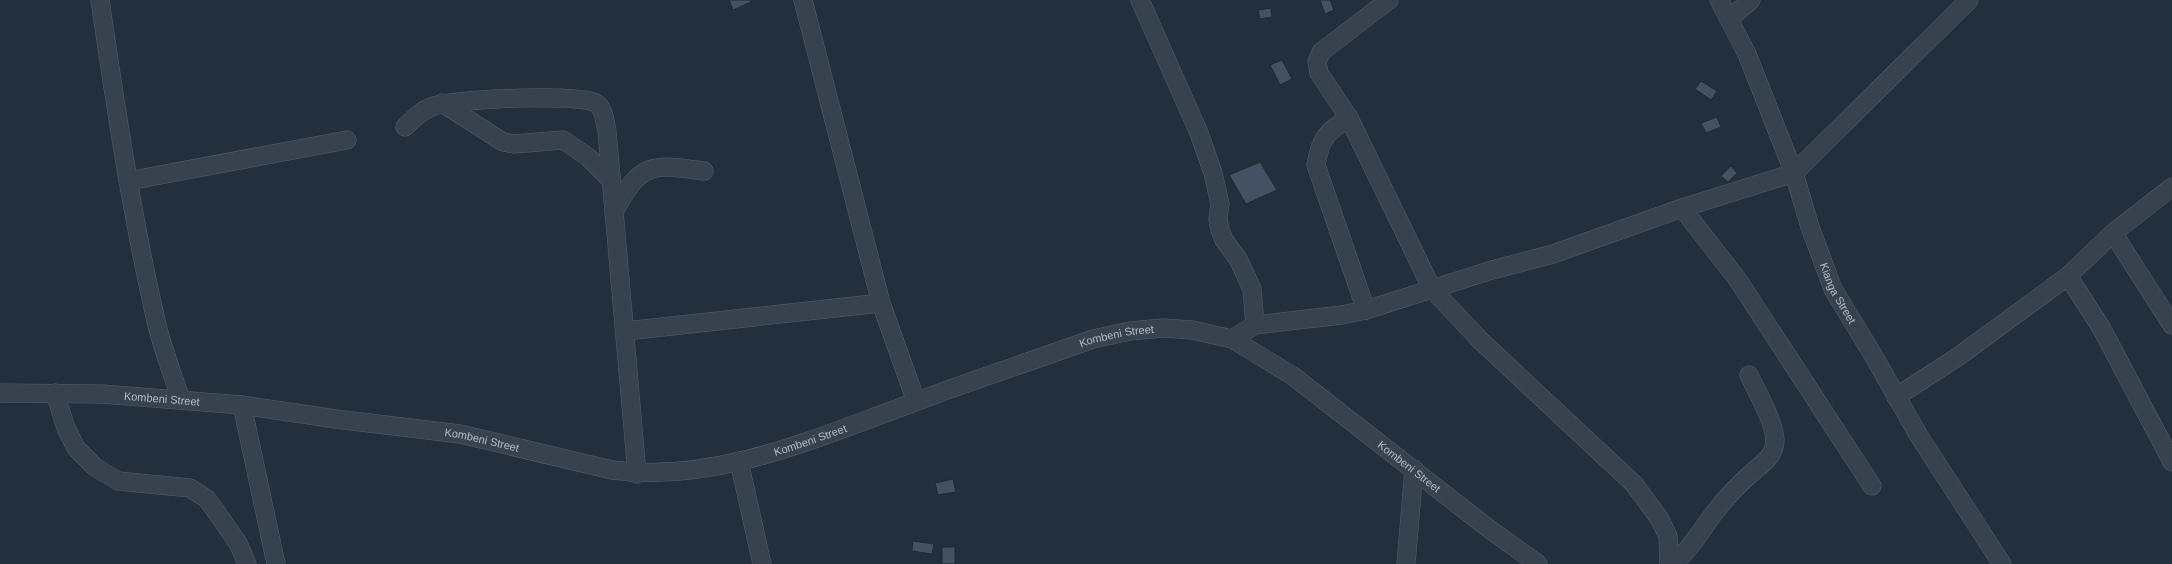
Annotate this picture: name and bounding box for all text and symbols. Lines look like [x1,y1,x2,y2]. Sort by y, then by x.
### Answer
street label: Kianga Street [1818,261,1858,326]
street label: Kombeni Street [1078,323,1154,349]
street label: Kombeni Street [123,390,200,408]
street label: Kombeni Street [772,422,848,458]
street label: Kombeni Street [444,426,520,454]
street label: Kombeni Street [1376,438,1443,495]

